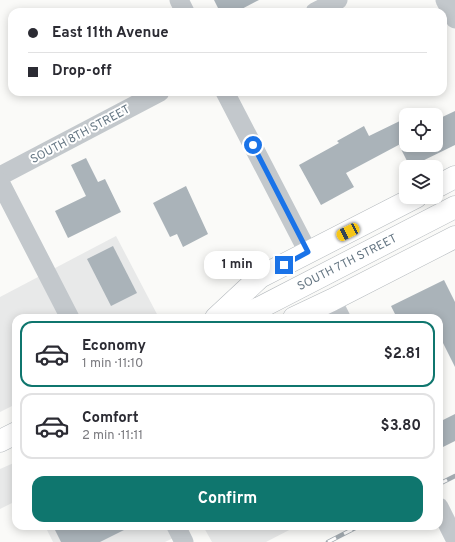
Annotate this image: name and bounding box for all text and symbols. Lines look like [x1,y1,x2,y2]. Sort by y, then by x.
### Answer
text: East 11th Avenue [52,24,169,43]
text: Drop-off [52,62,112,81]
street label: SOUTH 8TH STREET [28,102,133,168]
map controls [399,108,443,204]
button: locate [399,108,443,152]
route start [244,136,262,154]
button: layers [399,160,443,204]
car [335,221,361,243]
street label: SOUTH 7TH STREET [295,231,400,295]
callout: 1 min [204,251,270,279]
route end [275,256,293,274]
text: 1 min [221,257,253,273]
icon: car [34,336,70,372]
text: Economy [82,337,146,356]
text: $2.81 [384,345,421,364]
text: 1 min · 11:10 [82,356,143,372]
icon: car [34,408,70,444]
text: Comfort [82,409,139,428]
text: $3.80 [381,417,421,436]
text: 2 min · 11:11 [82,428,143,444]
button: Confirm [32,476,423,522]

